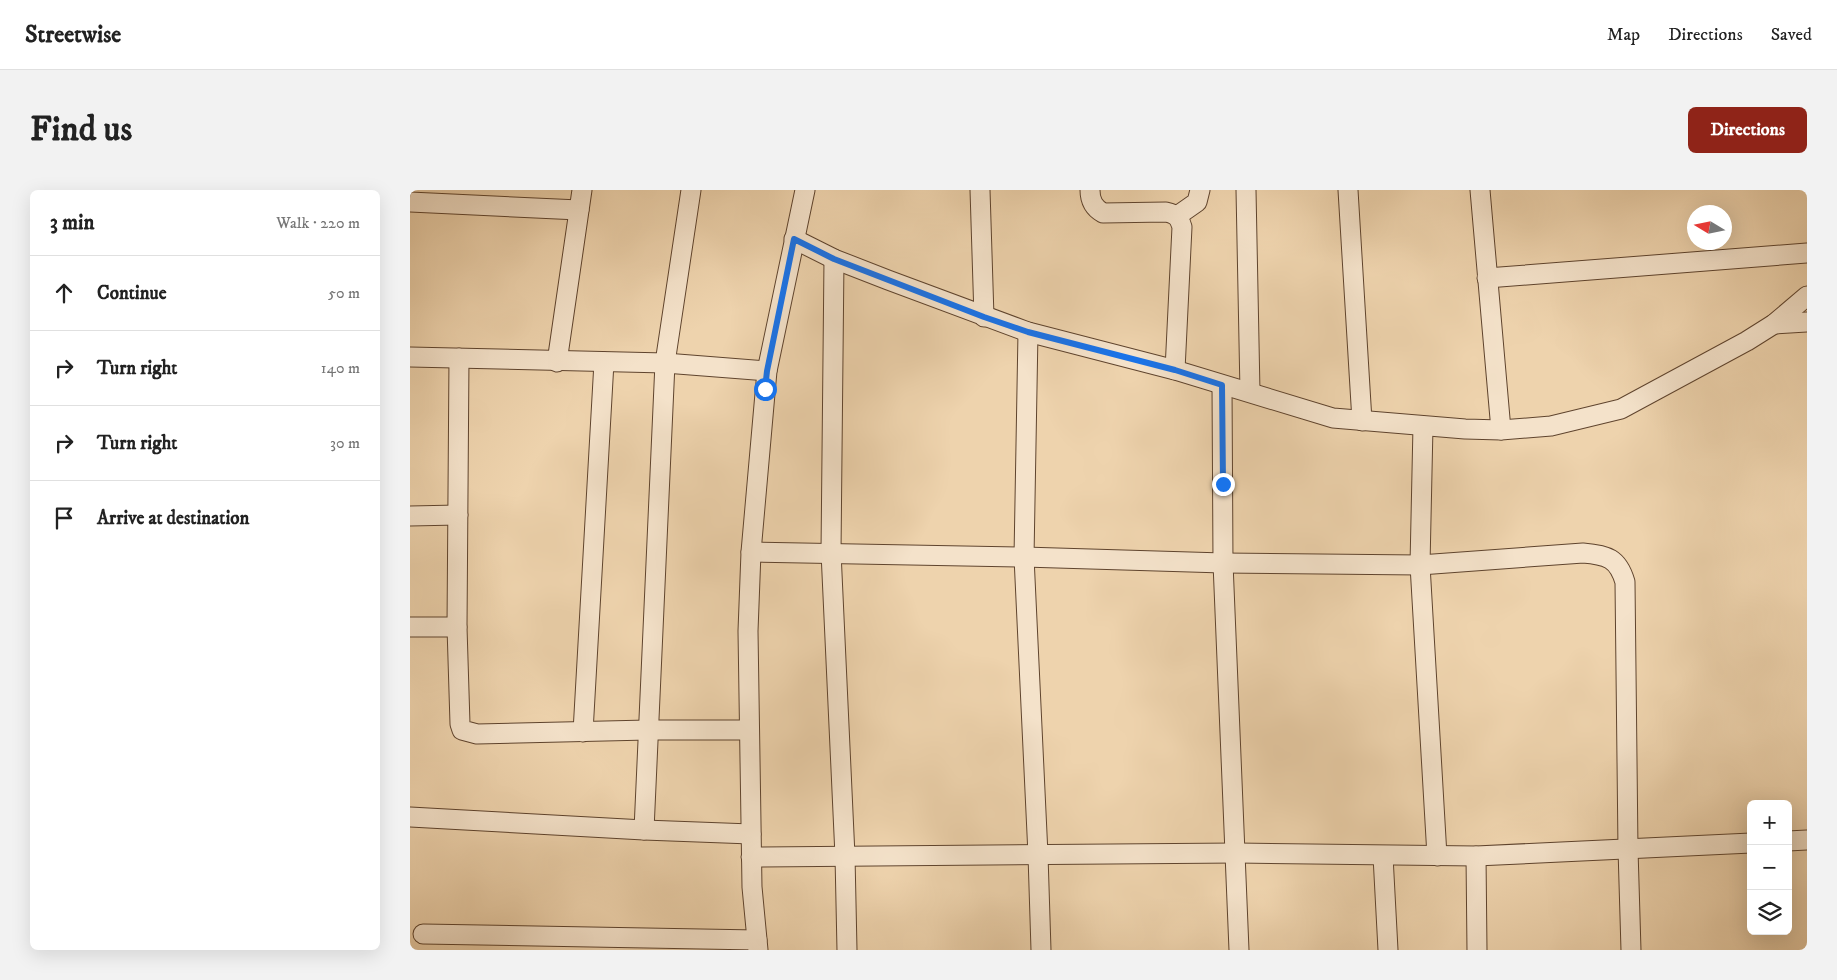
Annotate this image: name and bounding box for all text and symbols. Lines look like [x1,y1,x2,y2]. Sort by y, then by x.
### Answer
text: Streetwise [25,20,121,50]
text: Map [1607,24,1640,46]
text: Directions [1668,24,1743,46]
text: Saved [1771,24,1812,46]
button: Directions [1688,107,1807,153]
text: Find us [30,108,132,152]
north arrow [1687,205,1732,250]
text: 3 min [50,210,95,236]
text: Walk · 220 m [276,213,360,233]
icon: ahead [50,279,78,307]
text: Continue [97,282,167,305]
text: 50 m [328,283,360,303]
icon: right [50,354,78,382]
text: Turn right [97,357,177,380]
text: 140 m [321,358,360,378]
route start [754,378,777,401]
icon: right [50,429,78,457]
text: Turn right [97,432,177,455]
text: 30 m [330,433,360,453]
route end [1212,473,1235,496]
icon: arrive [50,504,78,532]
text: Arrive at destination [97,507,249,530]
map controls [1747,800,1792,935]
button: + [1747,800,1792,845]
button: − [1747,845,1792,890]
button: layers [1747,890,1792,935]

